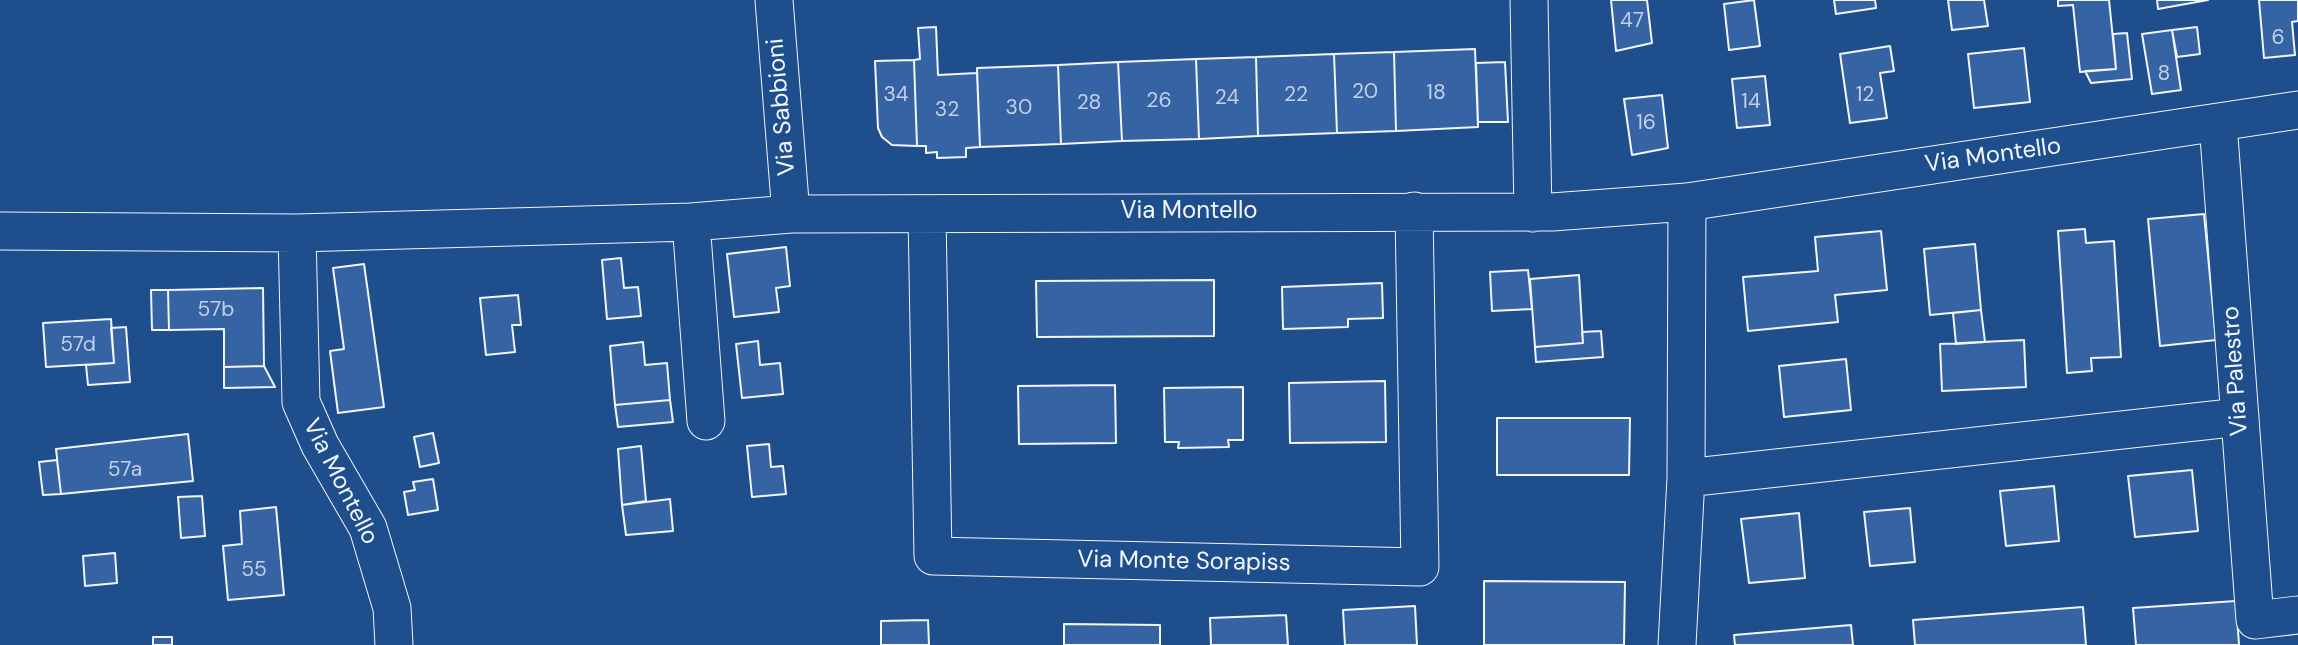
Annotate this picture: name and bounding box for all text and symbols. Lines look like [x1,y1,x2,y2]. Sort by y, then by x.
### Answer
house number: 47 [1620,8,1644,34]
house number: 6 [2271,25,2285,51]
street label: Via Sabbioni [762,37,802,177]
house number: 8 [2158,61,2170,87]
house number: 20 [1352,79,1378,105]
house number: 18 [1426,80,1446,106]
house number: 34 [883,82,909,108]
house number: 22 [1284,82,1308,108]
house number: 12 [1856,82,1874,108]
house number: 24 [1215,85,1239,111]
house number: 26 [1146,88,1172,114]
house number: 14 [1741,89,1761,115]
house number: 28 [1077,90,1101,116]
house number: 30 [1006,95,1032,121]
house number: 32 [935,97,959,123]
house number: 16 [1636,110,1656,136]
street label: Via Montello [1923,132,2063,180]
street label: Via Montello [1120,198,1258,226]
house number: 57b [198,297,234,323]
street label: Via Palestro [2217,305,2255,437]
house number: 57d [60,332,96,358]
street label: Via Montello [296,414,384,550]
house number: 57a [108,457,142,483]
street label: Via Monte Sorapiss [1077,546,1291,578]
house number: 55 [241,557,267,583]

